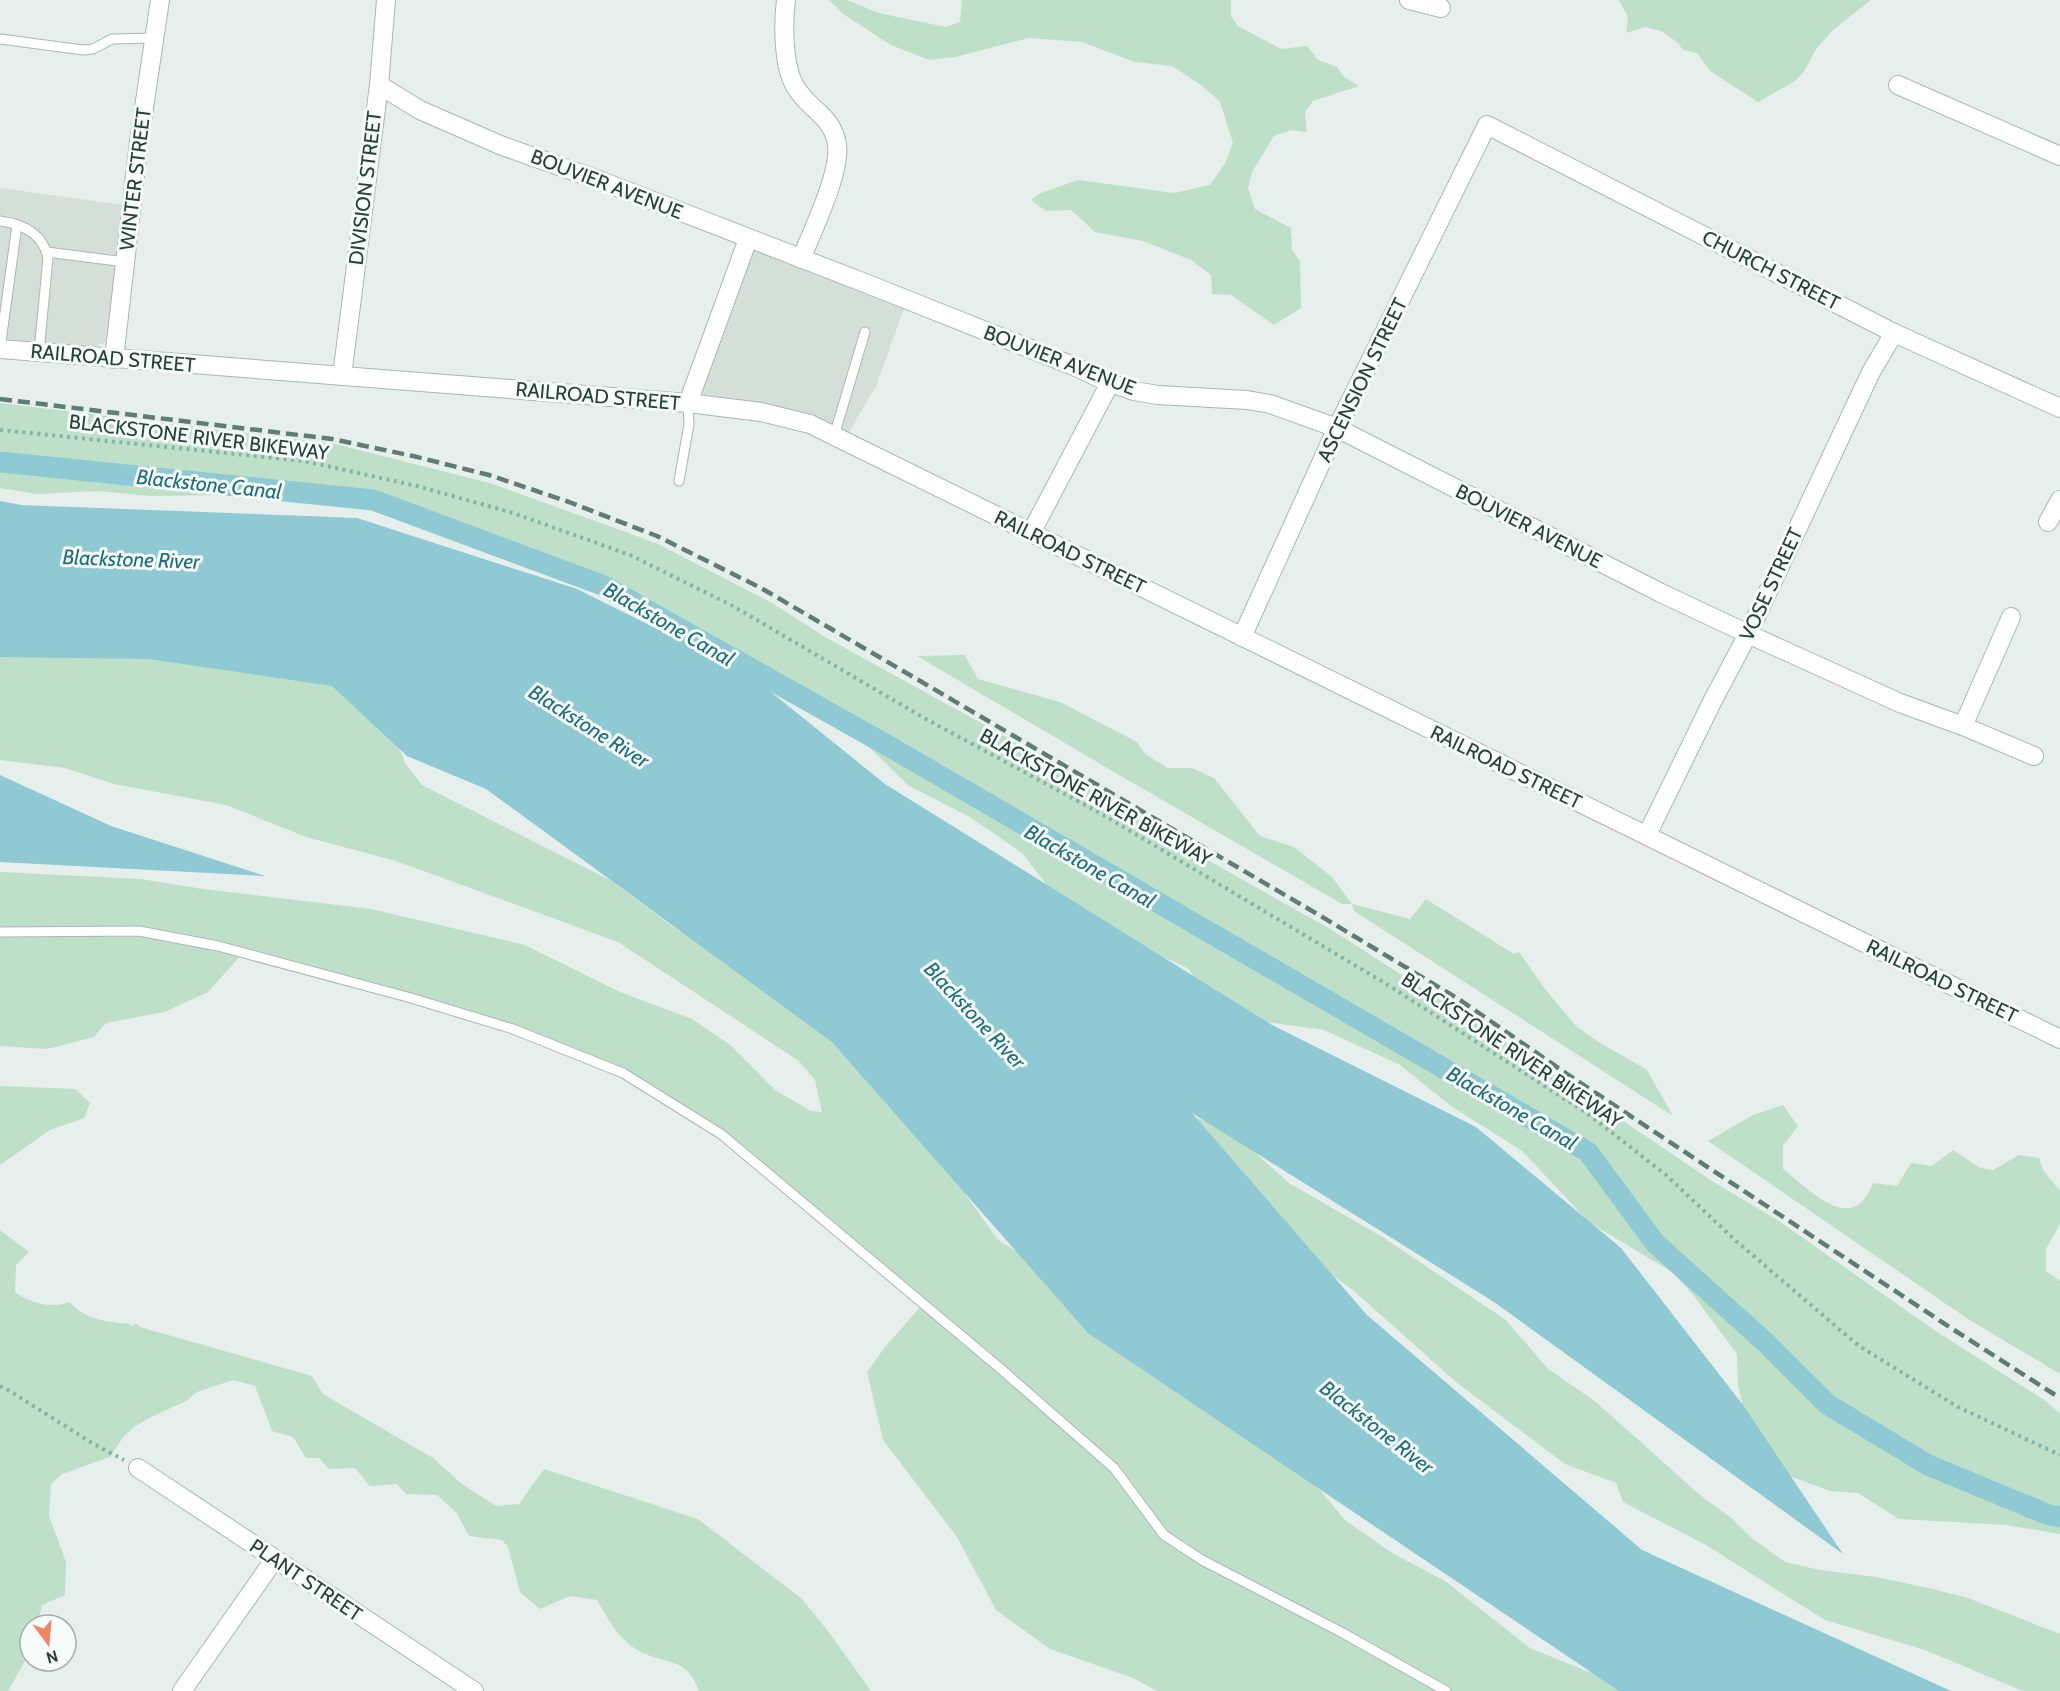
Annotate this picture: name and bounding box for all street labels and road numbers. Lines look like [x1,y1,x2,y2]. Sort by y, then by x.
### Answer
street label: WINTER STREET [114,106,156,252]
street label: DIVISION STREET [344,109,386,266]
street label: BOUVIER AVENUE [528,144,686,224]
street label: CHURCH STREET [1698,225,1844,315]
street label: ASCENSION STREET [1312,294,1412,466]
street label: BOUVIER AVENUE [981,320,1139,400]
street label: RAILROAD STREET [30,339,197,377]
street label: RAILROAD STREET [515,377,682,415]
street label: BLACKSTONE RIVER BIKEWAY [68,409,331,465]
street label: BOUVIER AVENUE [1452,479,1606,573]
street label: RAILROAD STREET [990,505,1150,599]
street label: VOSE STREET [1734,523,1808,644]
street label: RAILROAD STREET [1426,720,1586,814]
street label: BLACKSTONE RIVER BIKEWAY [976,723,1217,871]
street label: RAILROAD STREET [1862,934,2022,1028]
street label: BLACKSTONE RIVER BIKEWAY [1397,967,1628,1133]
street label: PLANT STREET [245,1534,367,1627]

